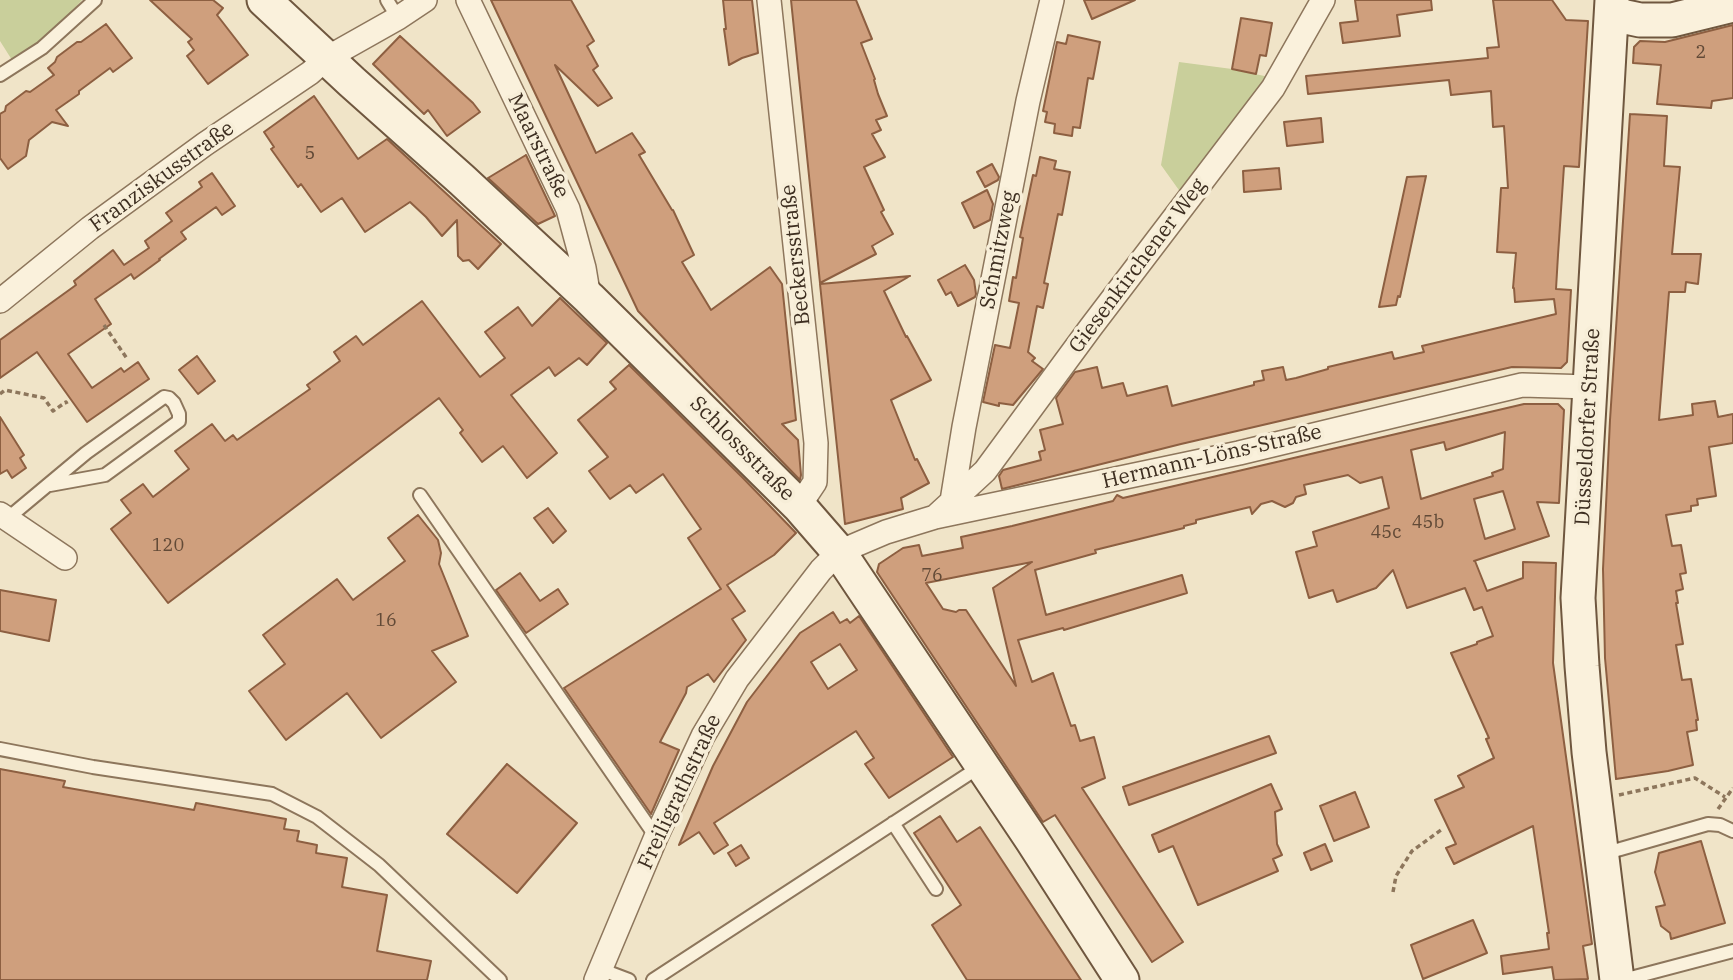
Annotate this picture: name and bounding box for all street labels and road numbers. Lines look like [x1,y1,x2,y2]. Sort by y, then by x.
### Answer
street label: Maarstraße [502,89,574,203]
street label: Franziskusstraße [85,116,239,238]
street label: Giesenkirchener Weg [1064,174,1212,358]
street label: Beckersstraße [776,183,816,327]
street label: Schmitzweg [975,189,1023,311]
street label: Düsseldorfer Straße [1570,328,1606,526]
street label: Schlossstraße [684,391,800,507]
street label: Hermann-Löns-Straße [1100,419,1324,495]
street label: Freiligrathstraße [633,710,727,874]

